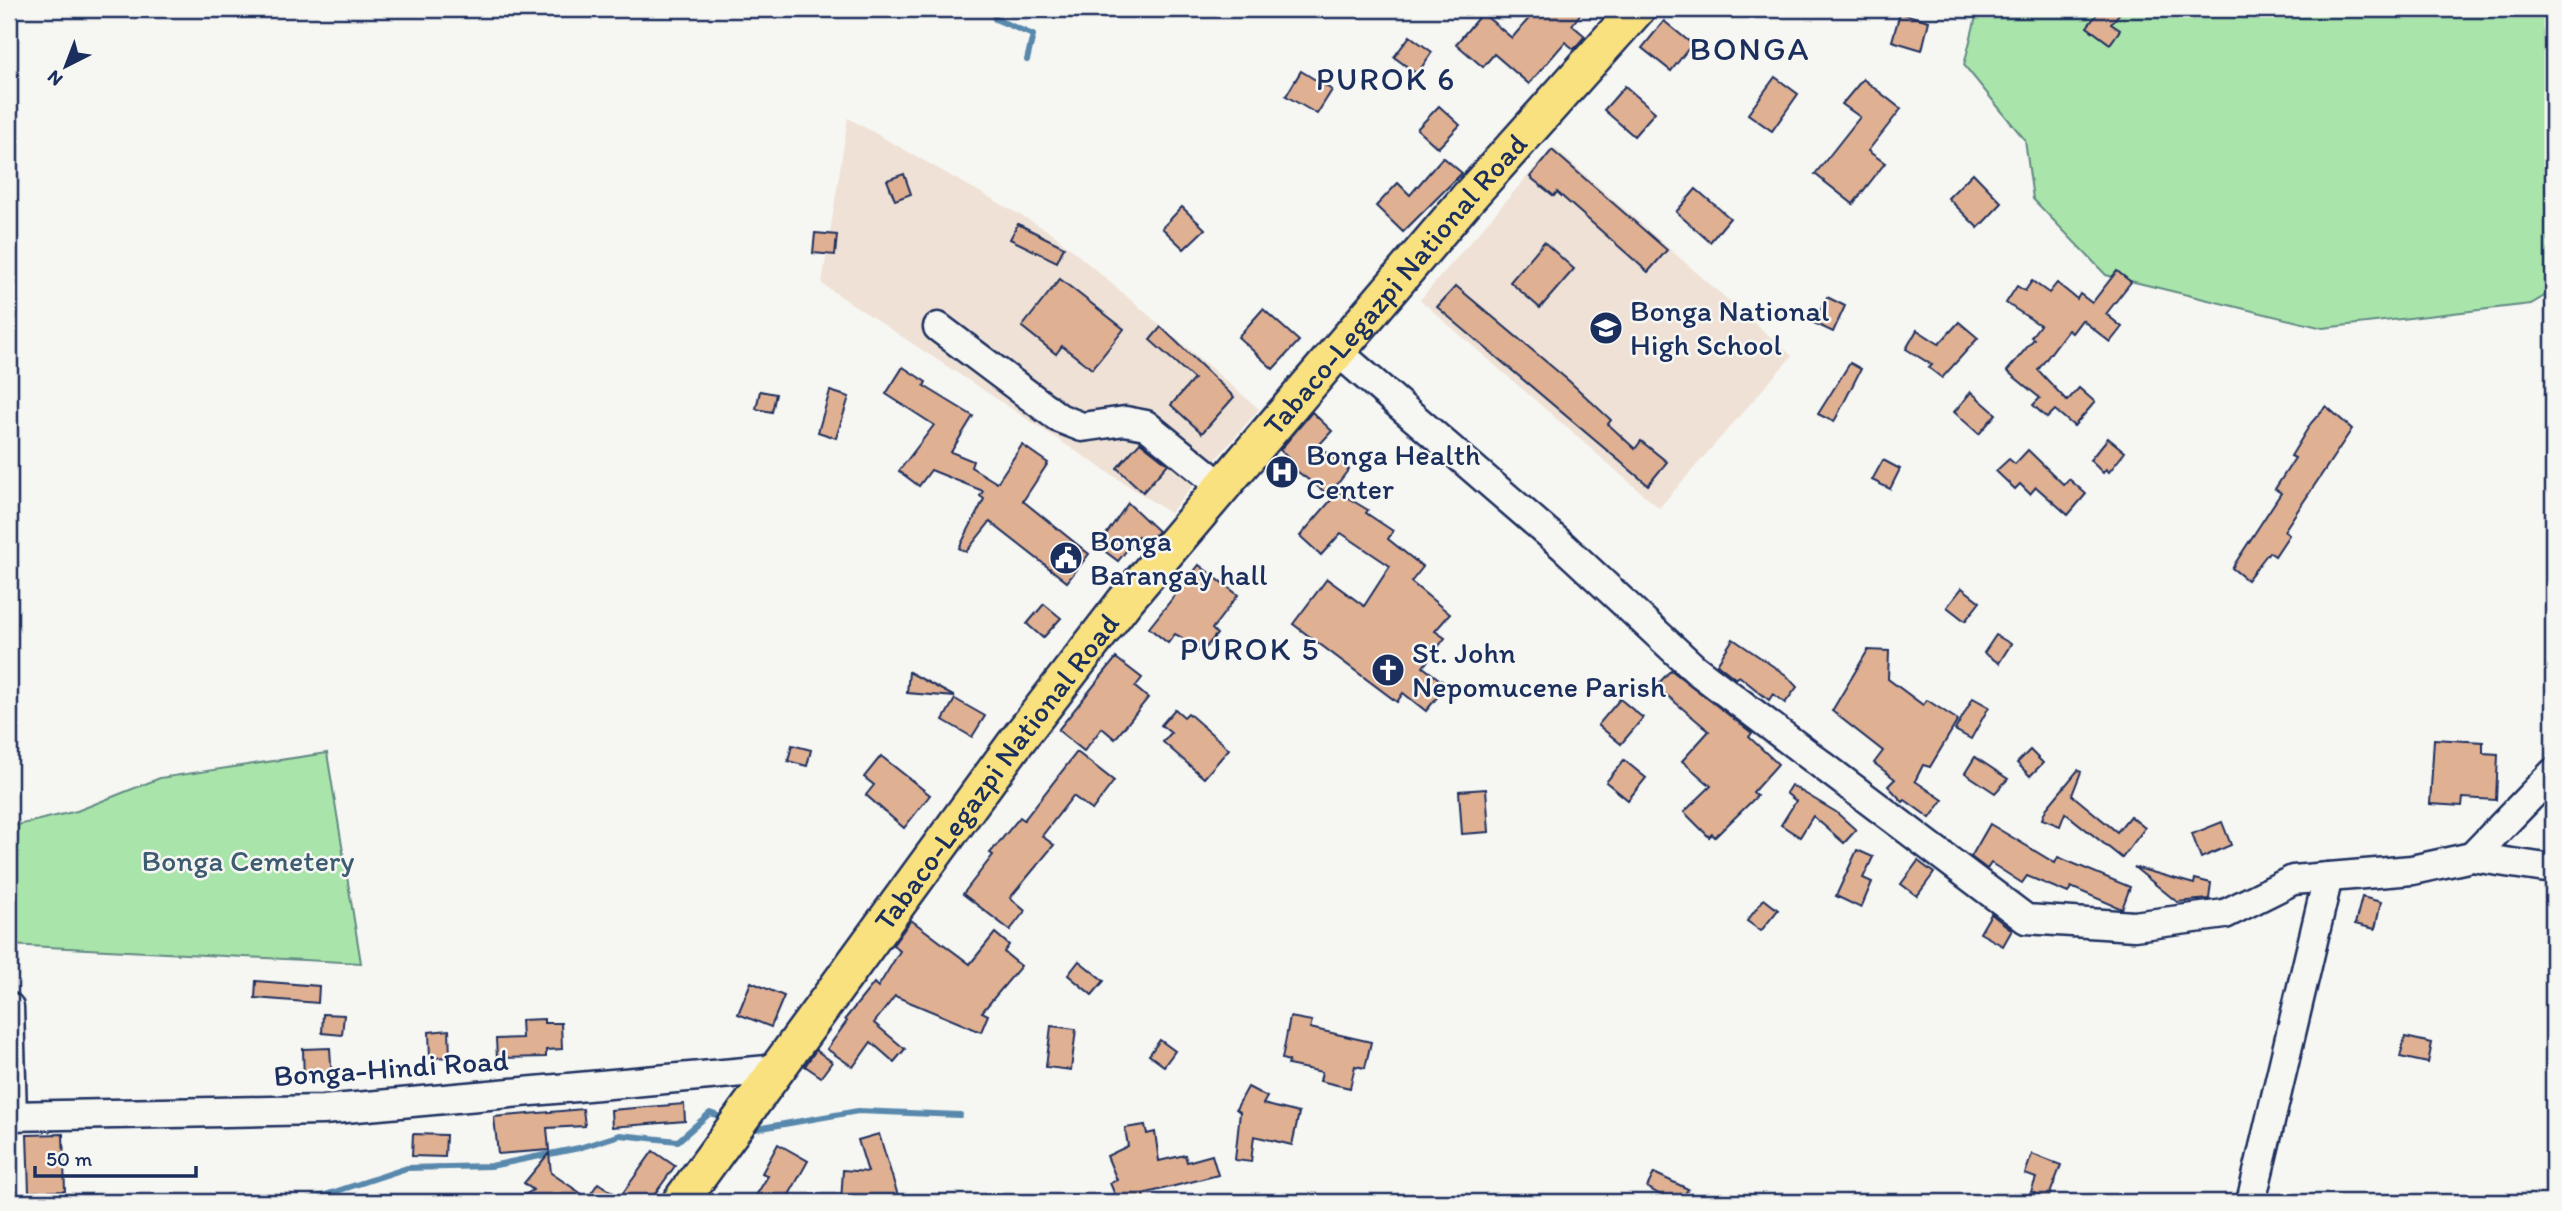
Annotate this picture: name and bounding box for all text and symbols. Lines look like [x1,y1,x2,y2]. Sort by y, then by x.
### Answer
district label: BONGA [1689,29,1811,68]
north arrow [32,32,102,102]
district label: PUROK 6 [1316,60,1456,98]
text: N [42,65,67,91]
street label: Tabaco-Legazpi National Road [1255,125,1535,443]
place label: Bonga National High School [1630,292,1830,363]
school or university icon: Bonga National High School [1587,309,1625,347]
place label: Bonga Health Center [1306,436,1480,507]
hospital icon: Bonga Health Center [1263,453,1301,491]
place label: Bonga Barangay hall [1090,522,1268,593]
public building icon: Bonga Barangay hall [1047,539,1085,577]
street label: Tabaco-Legazpi National Road [866,606,1127,938]
district label: PUROK 5 [1180,630,1320,668]
place label: St. John Nepomucene Parish [1412,634,1666,705]
church icon: St. John Nepomucene Parish [1369,651,1407,689]
park label: Bonga Cemetery [142,842,354,879]
street label: Bonga-Hindi Road [272,1041,510,1094]
scale bar [35,1134,196,1178]
text: 50 m [46,1146,93,1171]

